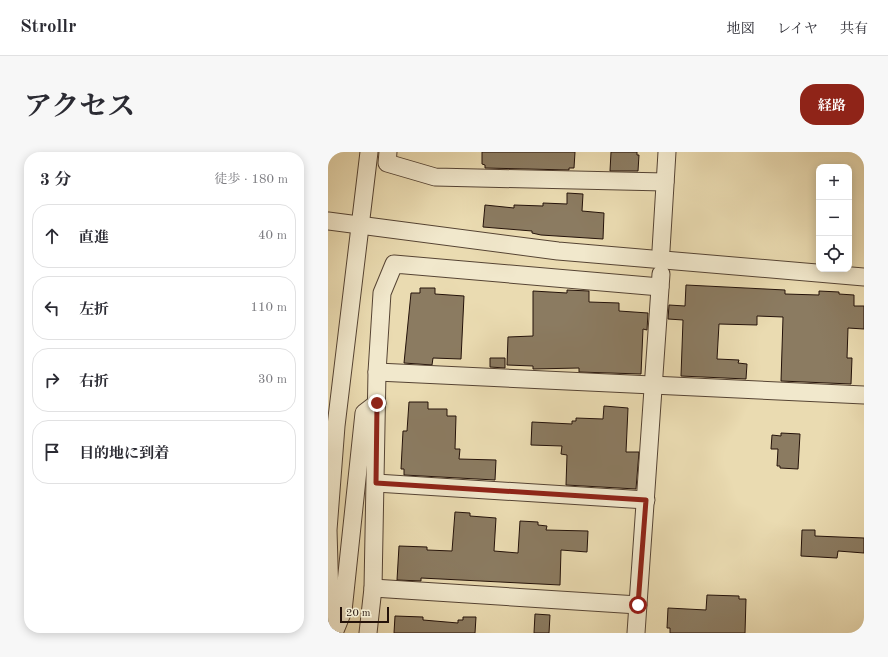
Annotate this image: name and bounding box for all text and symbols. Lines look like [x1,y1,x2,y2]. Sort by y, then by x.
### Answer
text: Strollr [20,18,76,37]
text: 地図 [727,22,755,36]
text: レイヤ [777,22,818,36]
text: 共有 [840,22,868,36]
button: 経路 [800,84,864,125]
text: アクセス [24,94,135,122]
map controls [816,164,852,272]
button: + [816,164,852,200]
text: 3 分 [40,172,72,189]
text: 徒歩 · 180 m [214,173,288,186]
button: − [816,200,852,236]
icon: ahead [41,225,63,247]
text: 40 m [258,229,287,242]
text: 直進 [79,231,109,246]
button: locate [816,236,852,272]
icon: left [41,297,63,319]
text: 110 m [250,301,287,314]
text: 左折 [79,303,109,318]
icon: right [41,369,63,391]
text: 30 m [258,373,287,386]
text: 右折 [79,375,109,390]
route end [368,394,386,412]
icon: arrive [41,441,63,463]
text: 目的地に到着 [79,447,169,462]
route start [629,596,647,614]
scale bar [340,605,389,624]
text: 20 m [346,608,371,619]

